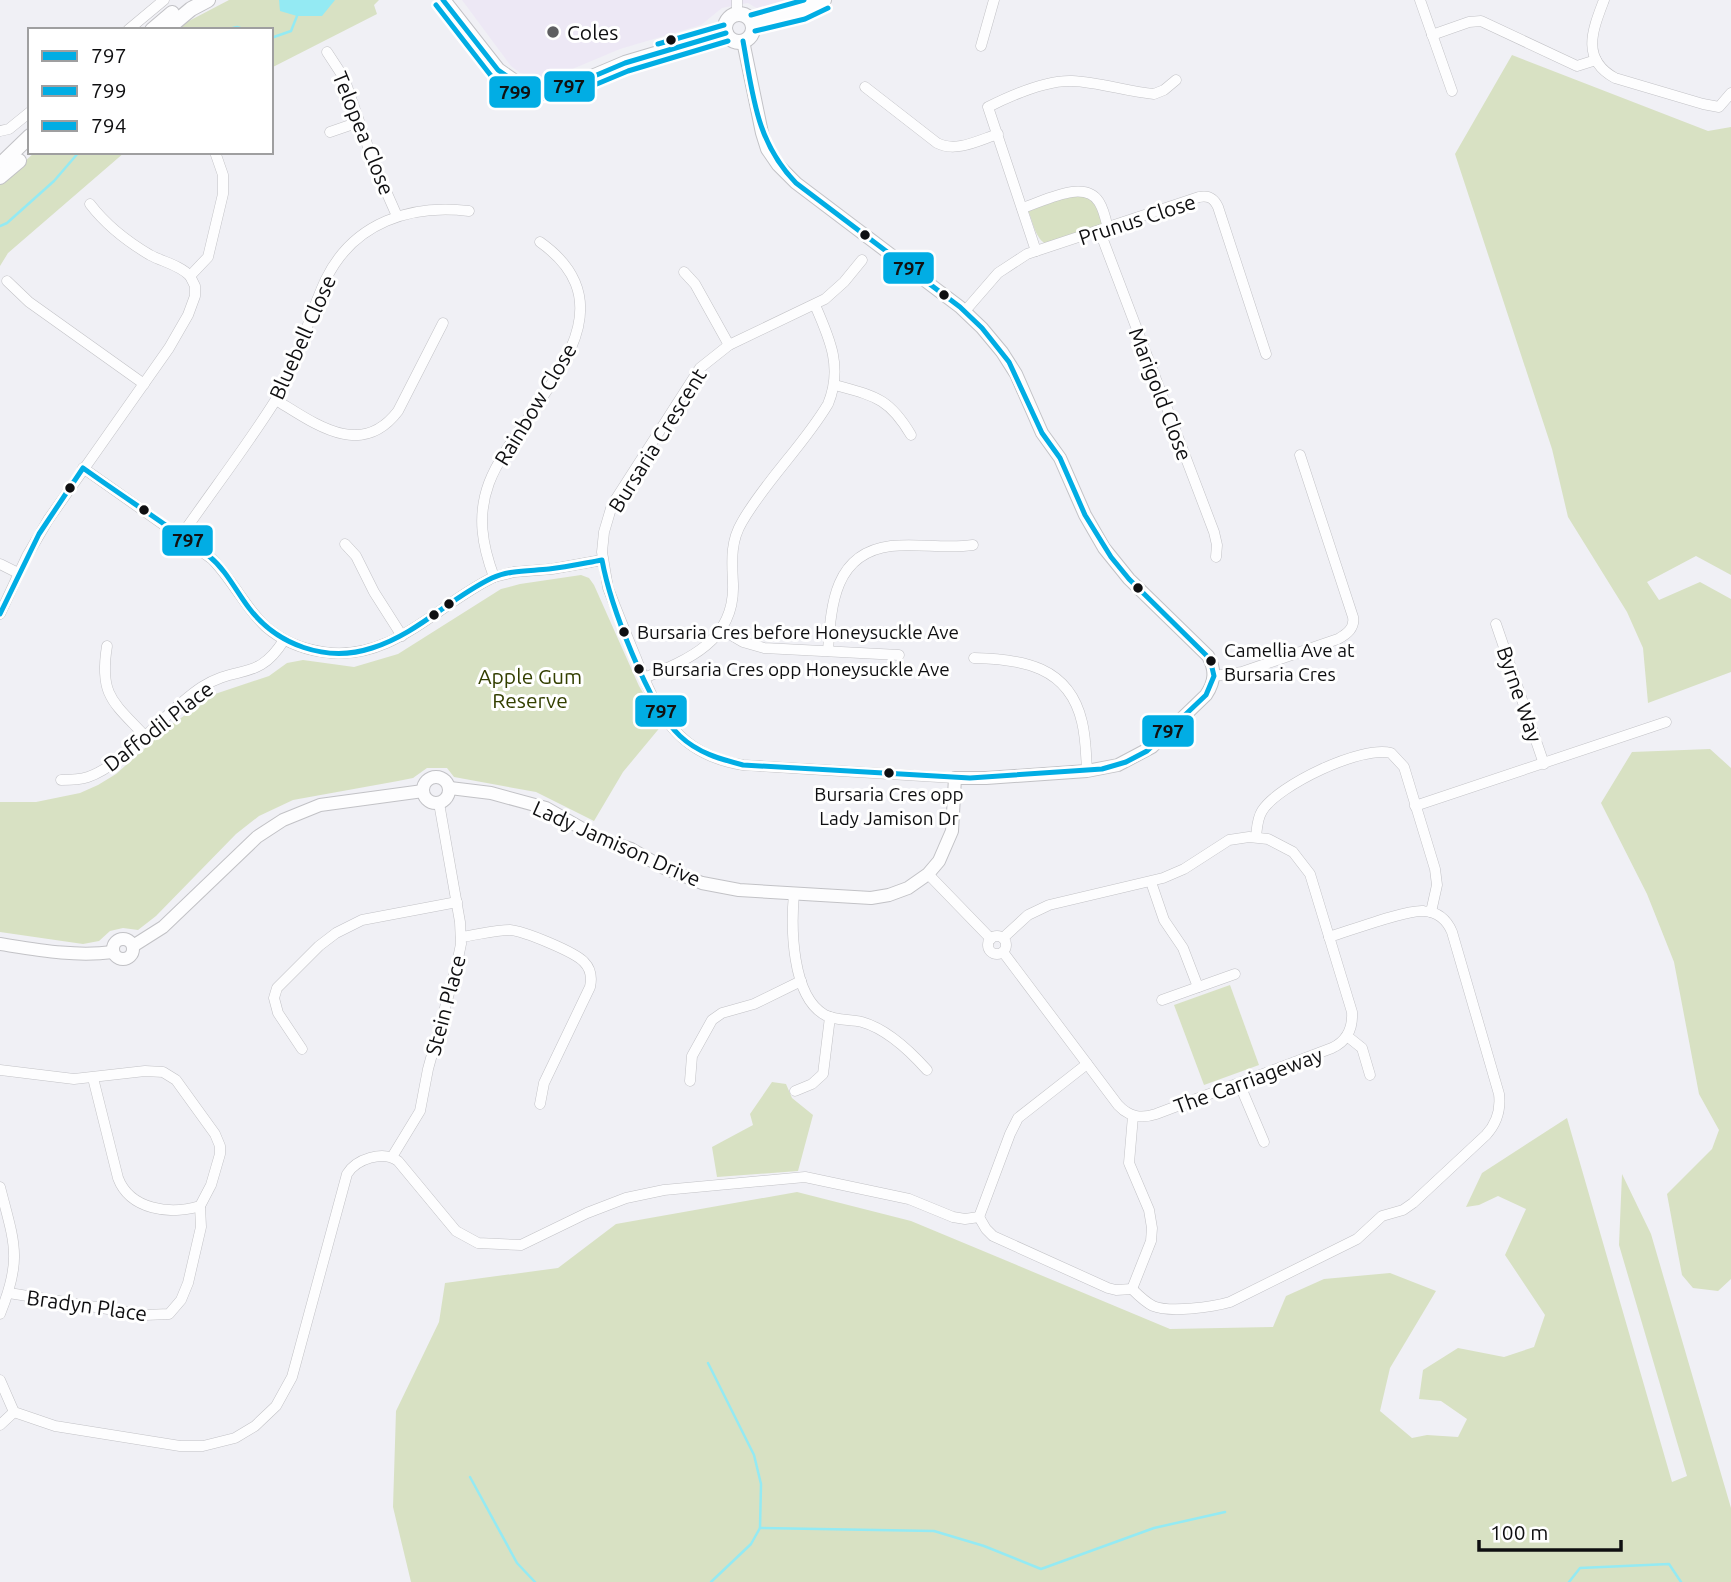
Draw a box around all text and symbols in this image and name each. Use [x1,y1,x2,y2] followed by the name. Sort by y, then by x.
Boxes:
[567,20,618,44] place label: Coles
[545,24,561,40] marker: Coles
[28,28,273,154] legend
[664,33,678,47] unlabelled marker
[91,43,127,67] text: 797
[328,68,400,198] street label: Telopea Close
[543,70,596,103] line badge: 797
[488,75,542,109] line badge: 799
[553,75,585,97] text: 797
[91,78,127,102] text: 799
[499,81,531,103] text: 799
[91,113,127,137] text: 794
[1075,189,1199,249] street label: Prunus Close
[858,228,872,242] unlabelled marker
[882,251,935,285] line badge: 797
[893,257,925,279] text: 797
[264,271,340,403] street label: Bluebell Close
[937,288,951,302] unlabelled marker
[1125,324,1197,464] street label: Marigold Close
[489,339,581,469] street label: Rainbow Close
[603,364,711,516] street label: Bursaria Crescent
[63,481,77,495] unlabelled marker
[137,503,151,517] unlabelled marker
[161,524,214,557] line badge: 797
[172,529,204,551] text: 797
[1131,581,1145,595] unlabelled marker
[442,597,456,611] unlabelled marker
[427,608,441,622] unlabelled marker
[637,621,959,643] place label: Bursaria Cres before Honeysuckle Ave
[617,625,631,639] marker: Bursaria Cres before Honeysuckle Ave
[1224,639,1355,685] place label: Camellia Ave at Bursaria Cres
[1492,643,1548,745] street label: Byrne Way
[1204,654,1218,668] marker: Camellia Ave at Bursaria Cres
[652,658,950,680] place label: Bursaria Cres opp Honeysuckle Ave
[632,662,646,676] marker: Bursaria Cres opp Honeysuckle Ave
[478,664,582,712] park label: Apple Gum Reserve
[99,676,217,776] street label: Daffodil Place
[634,694,688,728] line badge: 797
[645,700,677,722] text: 797
[1141,714,1195,748] line badge: 797
[1152,720,1184,742] text: 797
[882,766,896,780] marker: Bursaria Cres opp Lady Jamison Dr
[814,783,964,829] place label: Bursaria Cres opp Lady Jamison Dr
[529,795,705,891] street label: Lady Jamison Drive
[420,952,470,1058] street label: Stein Place
[1170,1042,1326,1118] street label: The Carriageway
[25,1285,149,1325] street label: Bradyn Place
[1479,1508,1621,1552] scale bar
[1490,1520,1548,1544] text: 100 m

